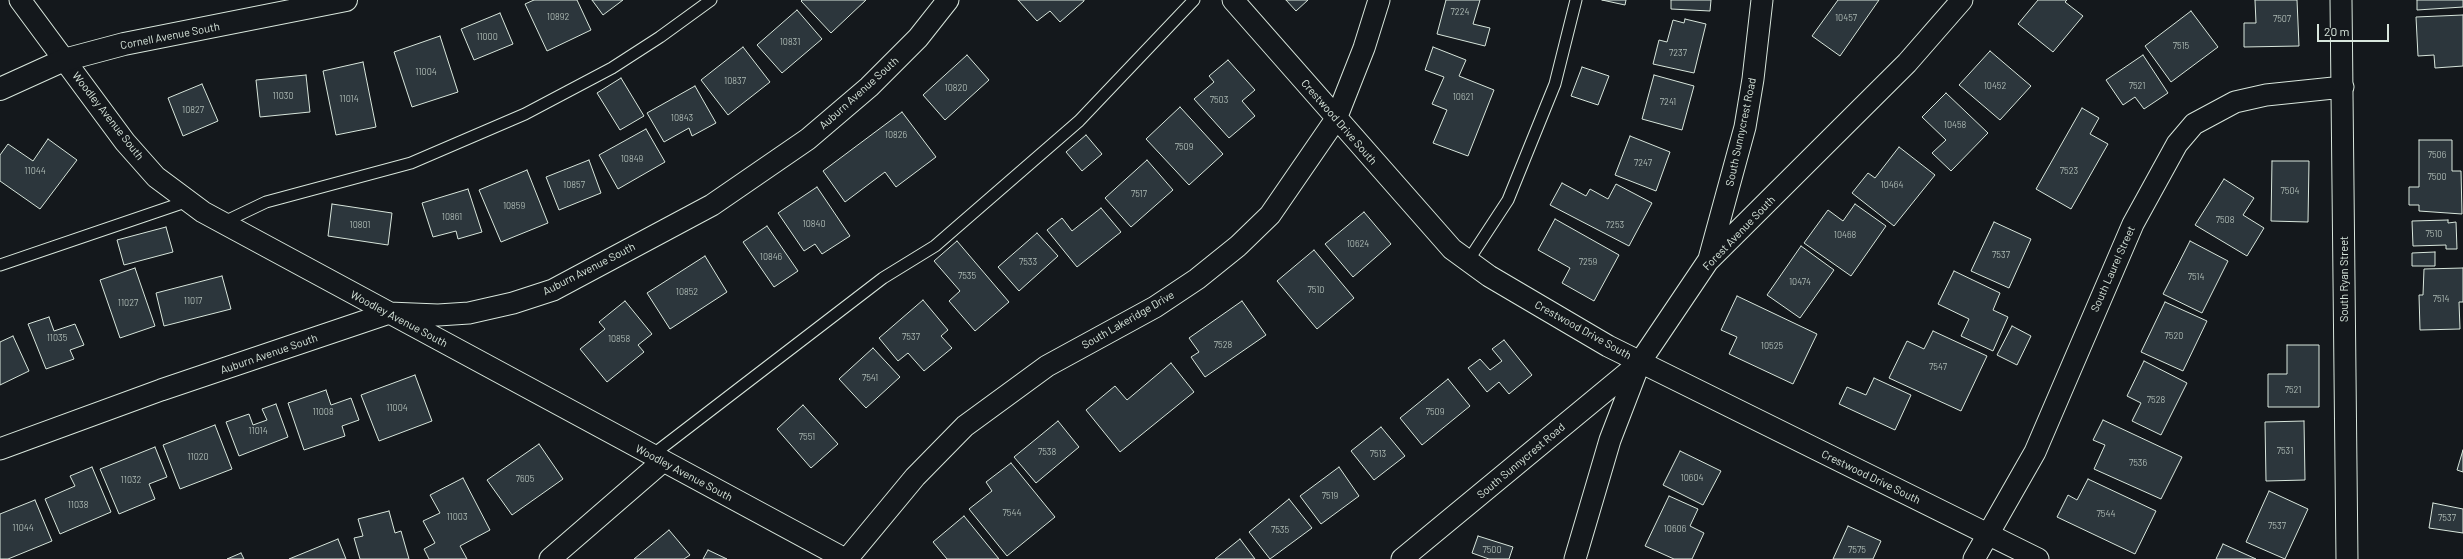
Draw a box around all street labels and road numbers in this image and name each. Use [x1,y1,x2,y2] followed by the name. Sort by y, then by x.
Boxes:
[119,20,221,52] street label: Cornell Avenue South
[817,54,901,132] street label: Auburn Avenue South
[70,69,146,163] street label: Woodley Avenue South
[1298,77,1380,167] street label: Crestwood Drive South
[1723,77,1759,187] street label: South Sunnycrest Road
[1700,193,1778,273] street label: Forest Avenue South
[2088,224,2138,314] street label: South Laurel Street
[2337,236,2351,322] street label: South Ryan Street
[541,240,637,298] street label: Auburn Avenue South
[348,288,450,350] street label: Woodley Avenue South
[1079,288,1177,352] street label: South Lakeridge Drive
[1532,298,1634,362] street label: Crestwood Drive South
[219,331,319,377] street label: Auburn Avenue South
[1474,420,1568,502] street label: South Sunnycrest Road
[633,442,735,504] street label: Woodley Avenue South
[1819,447,1923,507] street label: Crestwood Drive South

